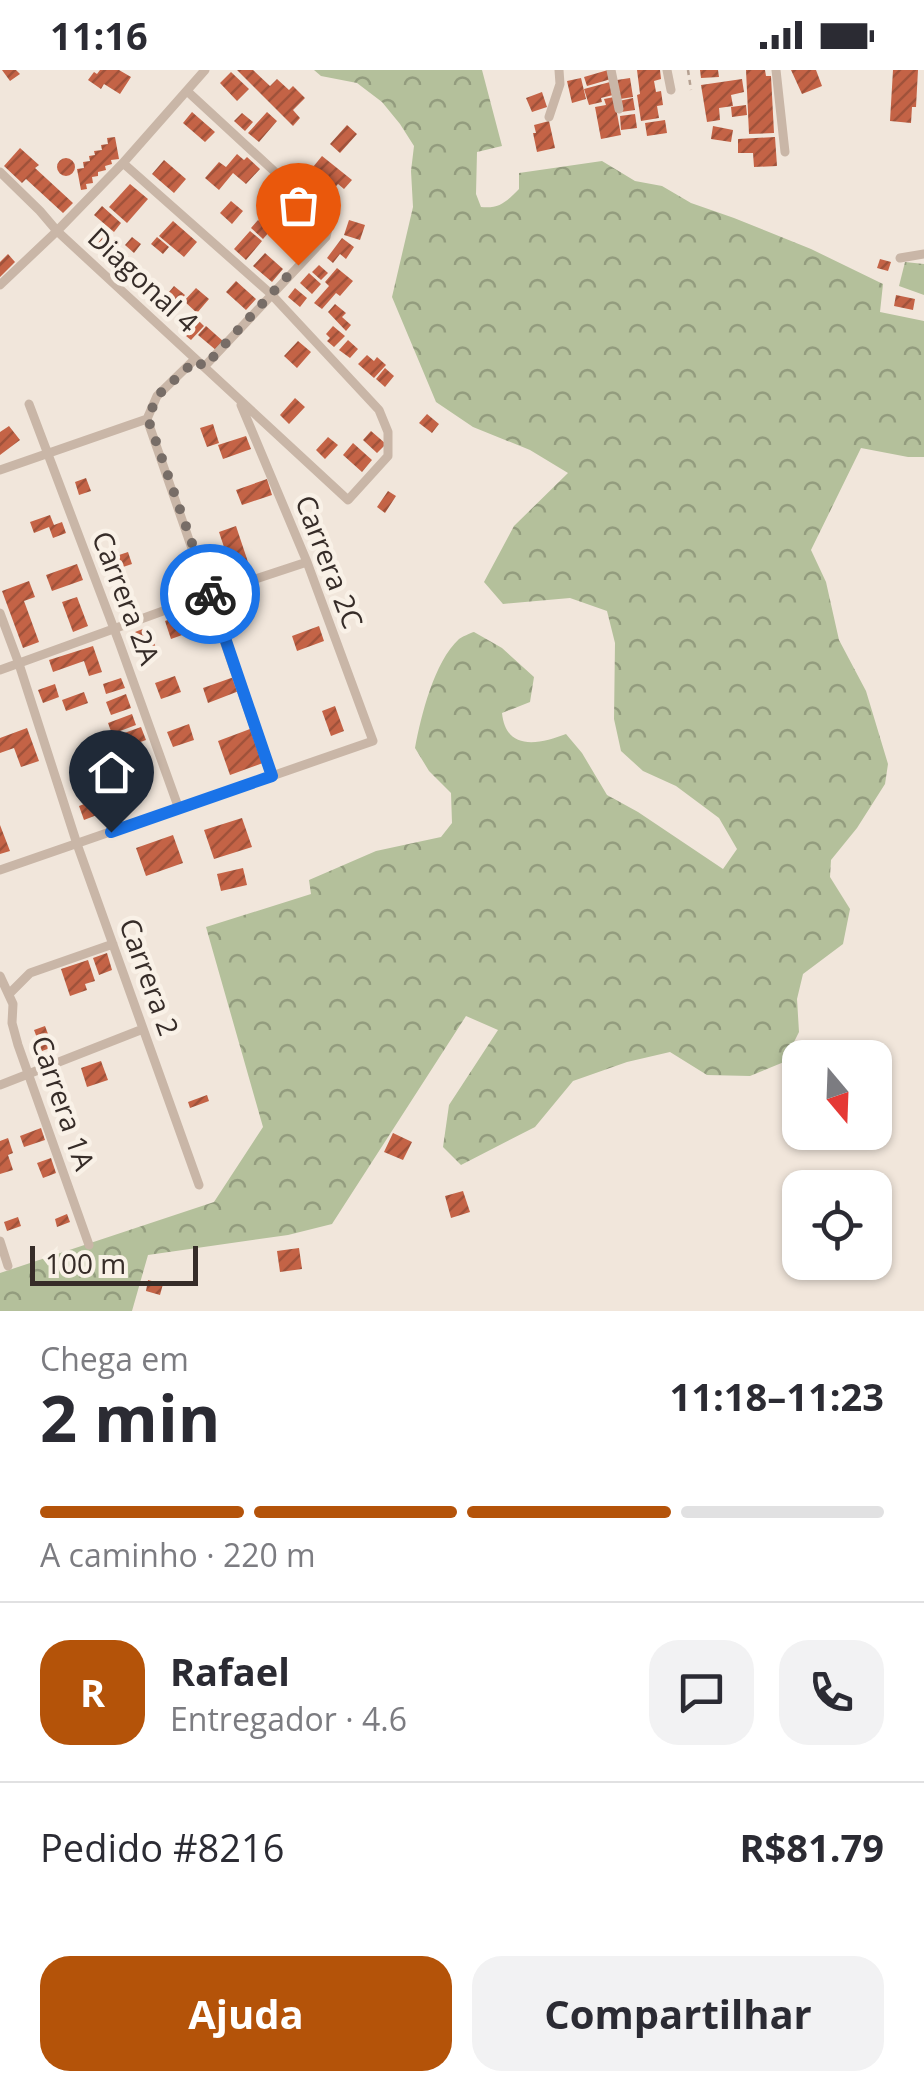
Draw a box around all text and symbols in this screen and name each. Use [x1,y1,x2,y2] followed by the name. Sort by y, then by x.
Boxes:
[50,9,148,61] text: 11:16
[256,163,341,266] pin
[271,178,326,233] icon: bag
[80,218,207,340] street label: Diagonal 4
[287,490,373,634] street label: Carrera 2C
[84,526,170,670] street label: Carrera 2A
[160,544,260,644] courier
[183,567,238,622] icon: bike
[69,730,154,833] pin
[84,745,139,800] icon: home
[111,913,189,1041] street label: Carrera 2
[23,1030,105,1175] street label: Carrera 1A
[782,1040,892,1150] north arrow
[782,1040,892,1280] map controls
[782,1170,892,1280] button: locate
[30,1241,198,1286] scale bar
[45,1244,126,1282] text: 100 m
[40,1337,189,1380] text: Chega em
[670,1370,884,1422] text: 11:18–11:23
[40,1373,220,1461] text: 2 min
[40,1533,316,1576] text: A caminho · 220 m
[649,1640,754,1745] button: chat
[779,1640,884,1745] button: phone
[170,1645,290,1697] text: Rafael
[80,1666,105,1718] text: R
[170,1697,407,1740] text: Entregador · 4.6
[40,1821,284,1873] text: Pedido #8216
[739,1821,884,1873] text: R$81.79
[40,1956,452,2071] button: Ajuda
[472,1956,884,2071] button: Compartilhar

